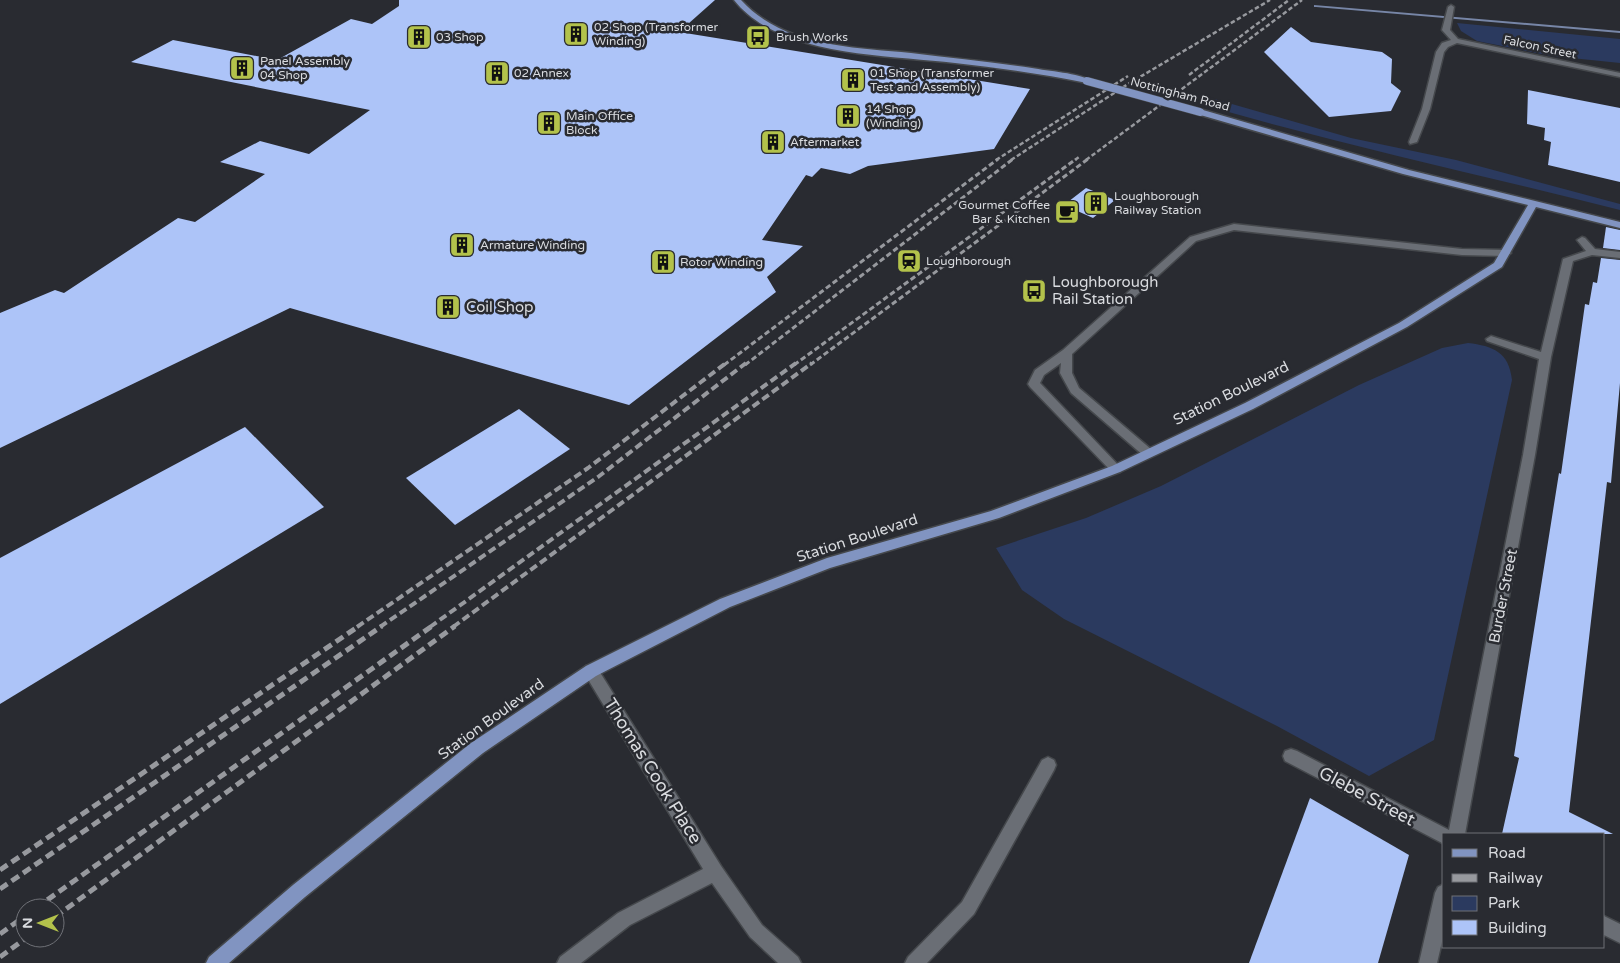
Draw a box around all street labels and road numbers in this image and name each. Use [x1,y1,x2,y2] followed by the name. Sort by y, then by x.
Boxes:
[1502,32,1578,62] street label: Falcon Street
[1129,74,1231,114] street label: Nottingham Road
[1170,357,1292,429] street label: Station Boulevard
[794,510,920,566] street label: Station Boulevard
[1485,547,1521,645] street label: Burder Street
[435,675,547,763] street label: Station Boulevard
[599,694,707,848] street label: Thomas Cook Place
[1315,761,1419,831] street label: Glebe Street

